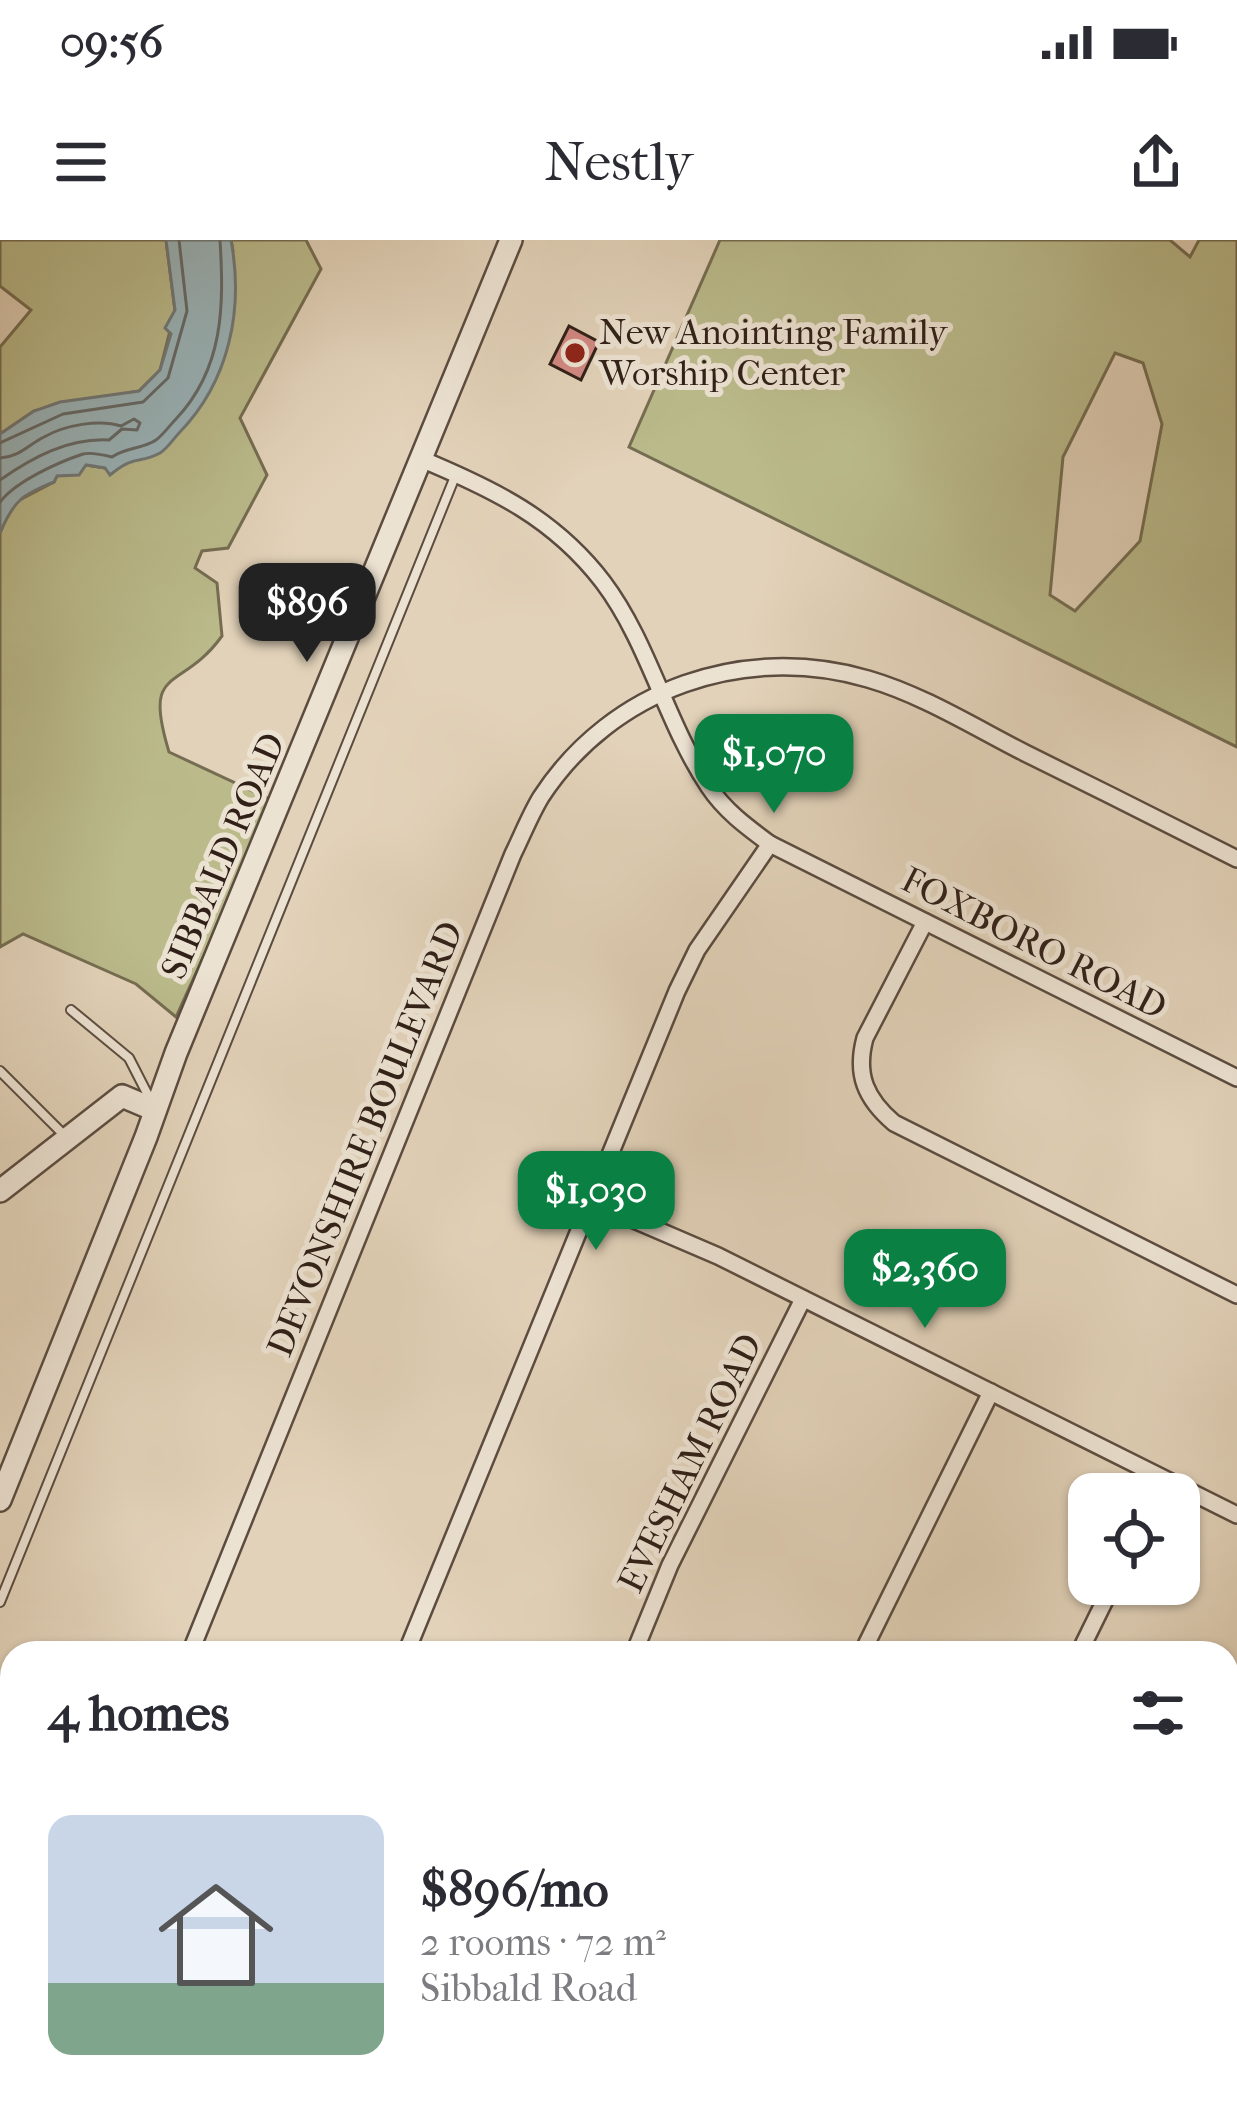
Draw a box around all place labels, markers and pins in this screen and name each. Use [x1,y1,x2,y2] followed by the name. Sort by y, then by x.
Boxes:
[598,311,949,394] place label: New Anointing Family Worship Center
[562,340,588,366] marker: New Anointing Family Worship Center
[236,563,378,665] pin: $896
[676,714,872,816] pin: $1,070
[498,1151,694,1253] pin: $1,030
[827,1229,1023,1331] pin: $2,360

